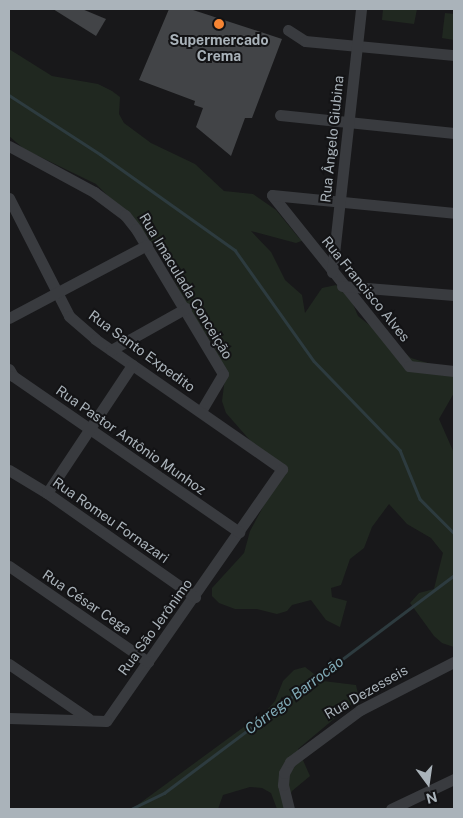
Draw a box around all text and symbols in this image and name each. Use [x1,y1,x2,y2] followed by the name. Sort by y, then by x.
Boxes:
[213,18,225,30] marker: Supermercado Crema
[170,32,268,64] place label: Supermercado Crema
[317,75,347,203] street label: Rua Ângelo Giubina
[136,210,236,362] street label: Rua Imaculada Conceição
[318,233,414,345] street label: Rua Francisco Alves
[85,307,199,395] street label: Rua Santo Expedito
[53,382,209,498] street label: Rua Pastor Antônio Munhoz
[50,474,172,566] street label: Rua Romeu Fornazari
[39,566,135,638] street label: Rua César Cega
[114,575,196,679] street label: Rua São Jerônimo
[241,652,347,738] water label: Córrego Barrocão
[321,661,411,723] street label: Rua Dezesseis
[403,758,453,808] north arrow
[424,788,439,807] text: N

